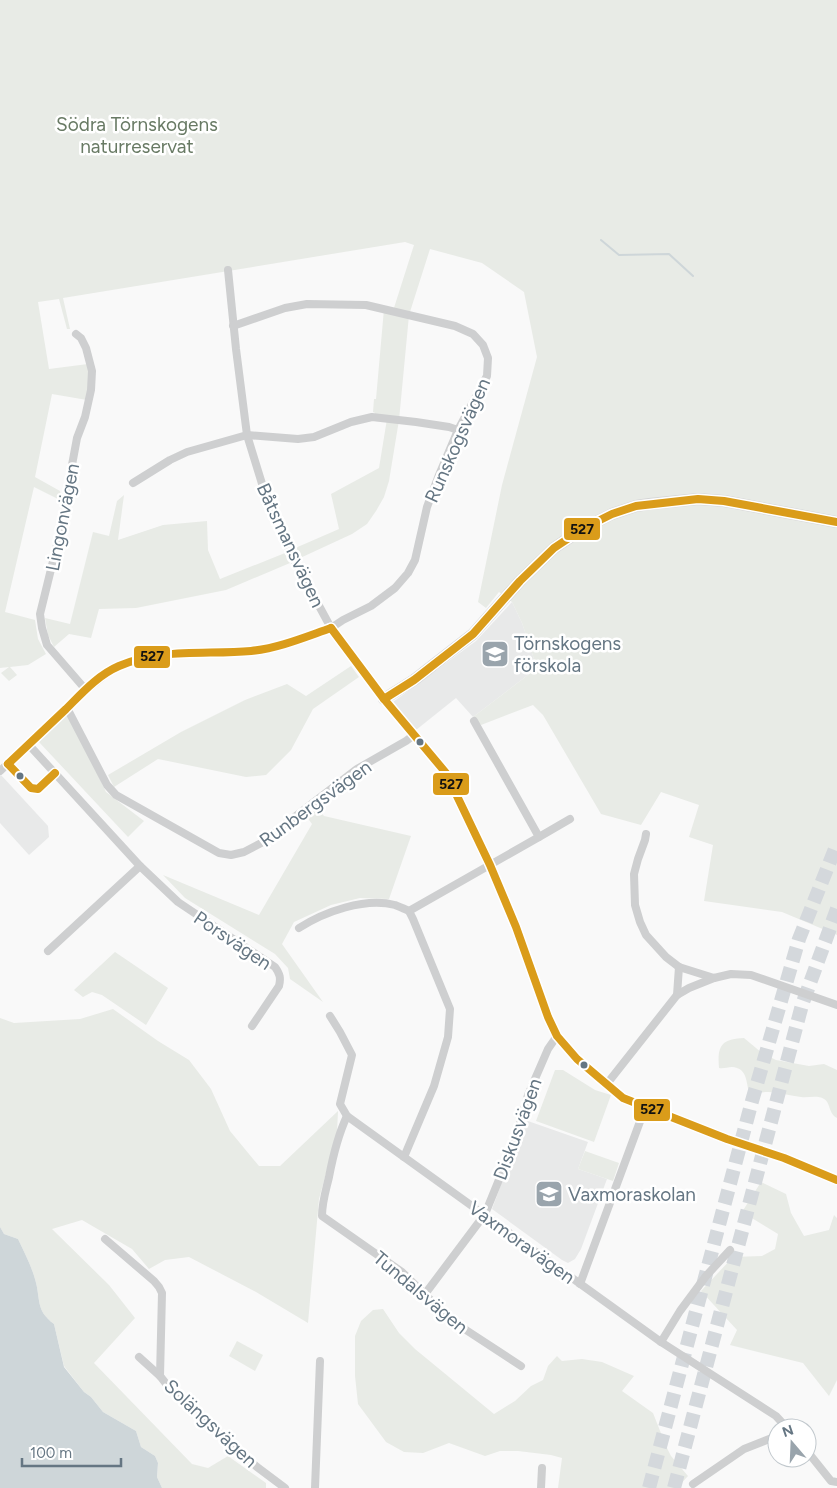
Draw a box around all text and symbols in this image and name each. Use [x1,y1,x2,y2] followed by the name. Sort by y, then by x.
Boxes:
[56,113,218,158] park label: Södra Törnskogens naturreservat
[420,374,495,506] street label: Runskogsvägen
[41,461,84,573] street label: Lingonvägen
[252,479,329,611] street label: Båtsmansvägen
[563,517,601,541] line badge: 527
[570,521,594,538] text: 527
[514,632,621,677] place label: Törnskogens förskola
[480,639,510,669] school or university icon: Törnskogens förskola
[133,645,171,669] line badge: 527
[140,648,164,665] text: 527
[415,737,425,747] unlabelled marker
[255,755,376,852] street label: Runbergsvägen
[15,771,25,781] unlabelled marker
[432,772,470,796] line badge: 527
[439,776,463,793] text: 527
[189,906,276,975] street label: Porsvägen
[579,1060,589,1070] unlabelled marker
[488,1075,547,1183] street label: Diskusvägen
[633,1098,671,1122] line badge: 527
[640,1101,664,1118] text: 527
[534,1179,564,1209] school or university icon: Vaxmoraskolan
[568,1183,696,1206] place label: Vaxmoraskolan
[464,1196,579,1289] street label: Vaxmoravägen
[369,1246,473,1339] street label: Tundalsvägen
[159,1374,262,1472] street label: Solängsvägen
[767,1418,817,1468] north arrow
[780,1421,796,1441] text: N
[22,1436,121,1468] scale bar
[30,1444,72,1462] text: 100 m

